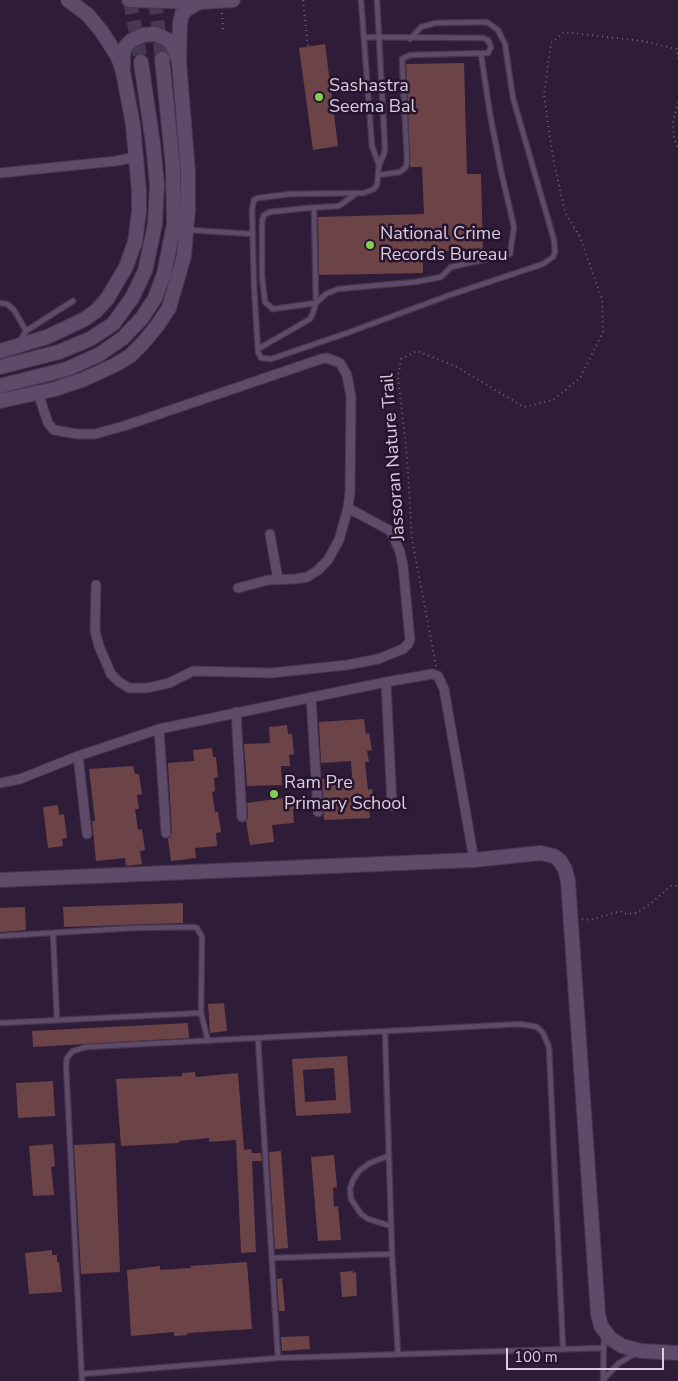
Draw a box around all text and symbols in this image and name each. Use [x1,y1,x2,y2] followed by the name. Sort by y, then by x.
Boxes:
[329,76,416,118] place label: Sashastra Seema Bal
[313,91,325,103] marker: Sashastra Seema Bal
[380,224,507,266] place label: National Crime Records Bureau
[364,239,376,251] marker: National Crime Records Bureau
[377,372,411,542] street label: Jassoran Nature Trail
[284,773,407,816] place label: Ram Pre Primary School
[268,788,280,800] marker: Ram Pre Primary School
[508,1338,666,1370] scale bar
[514,1347,558,1367] text: 100 m

